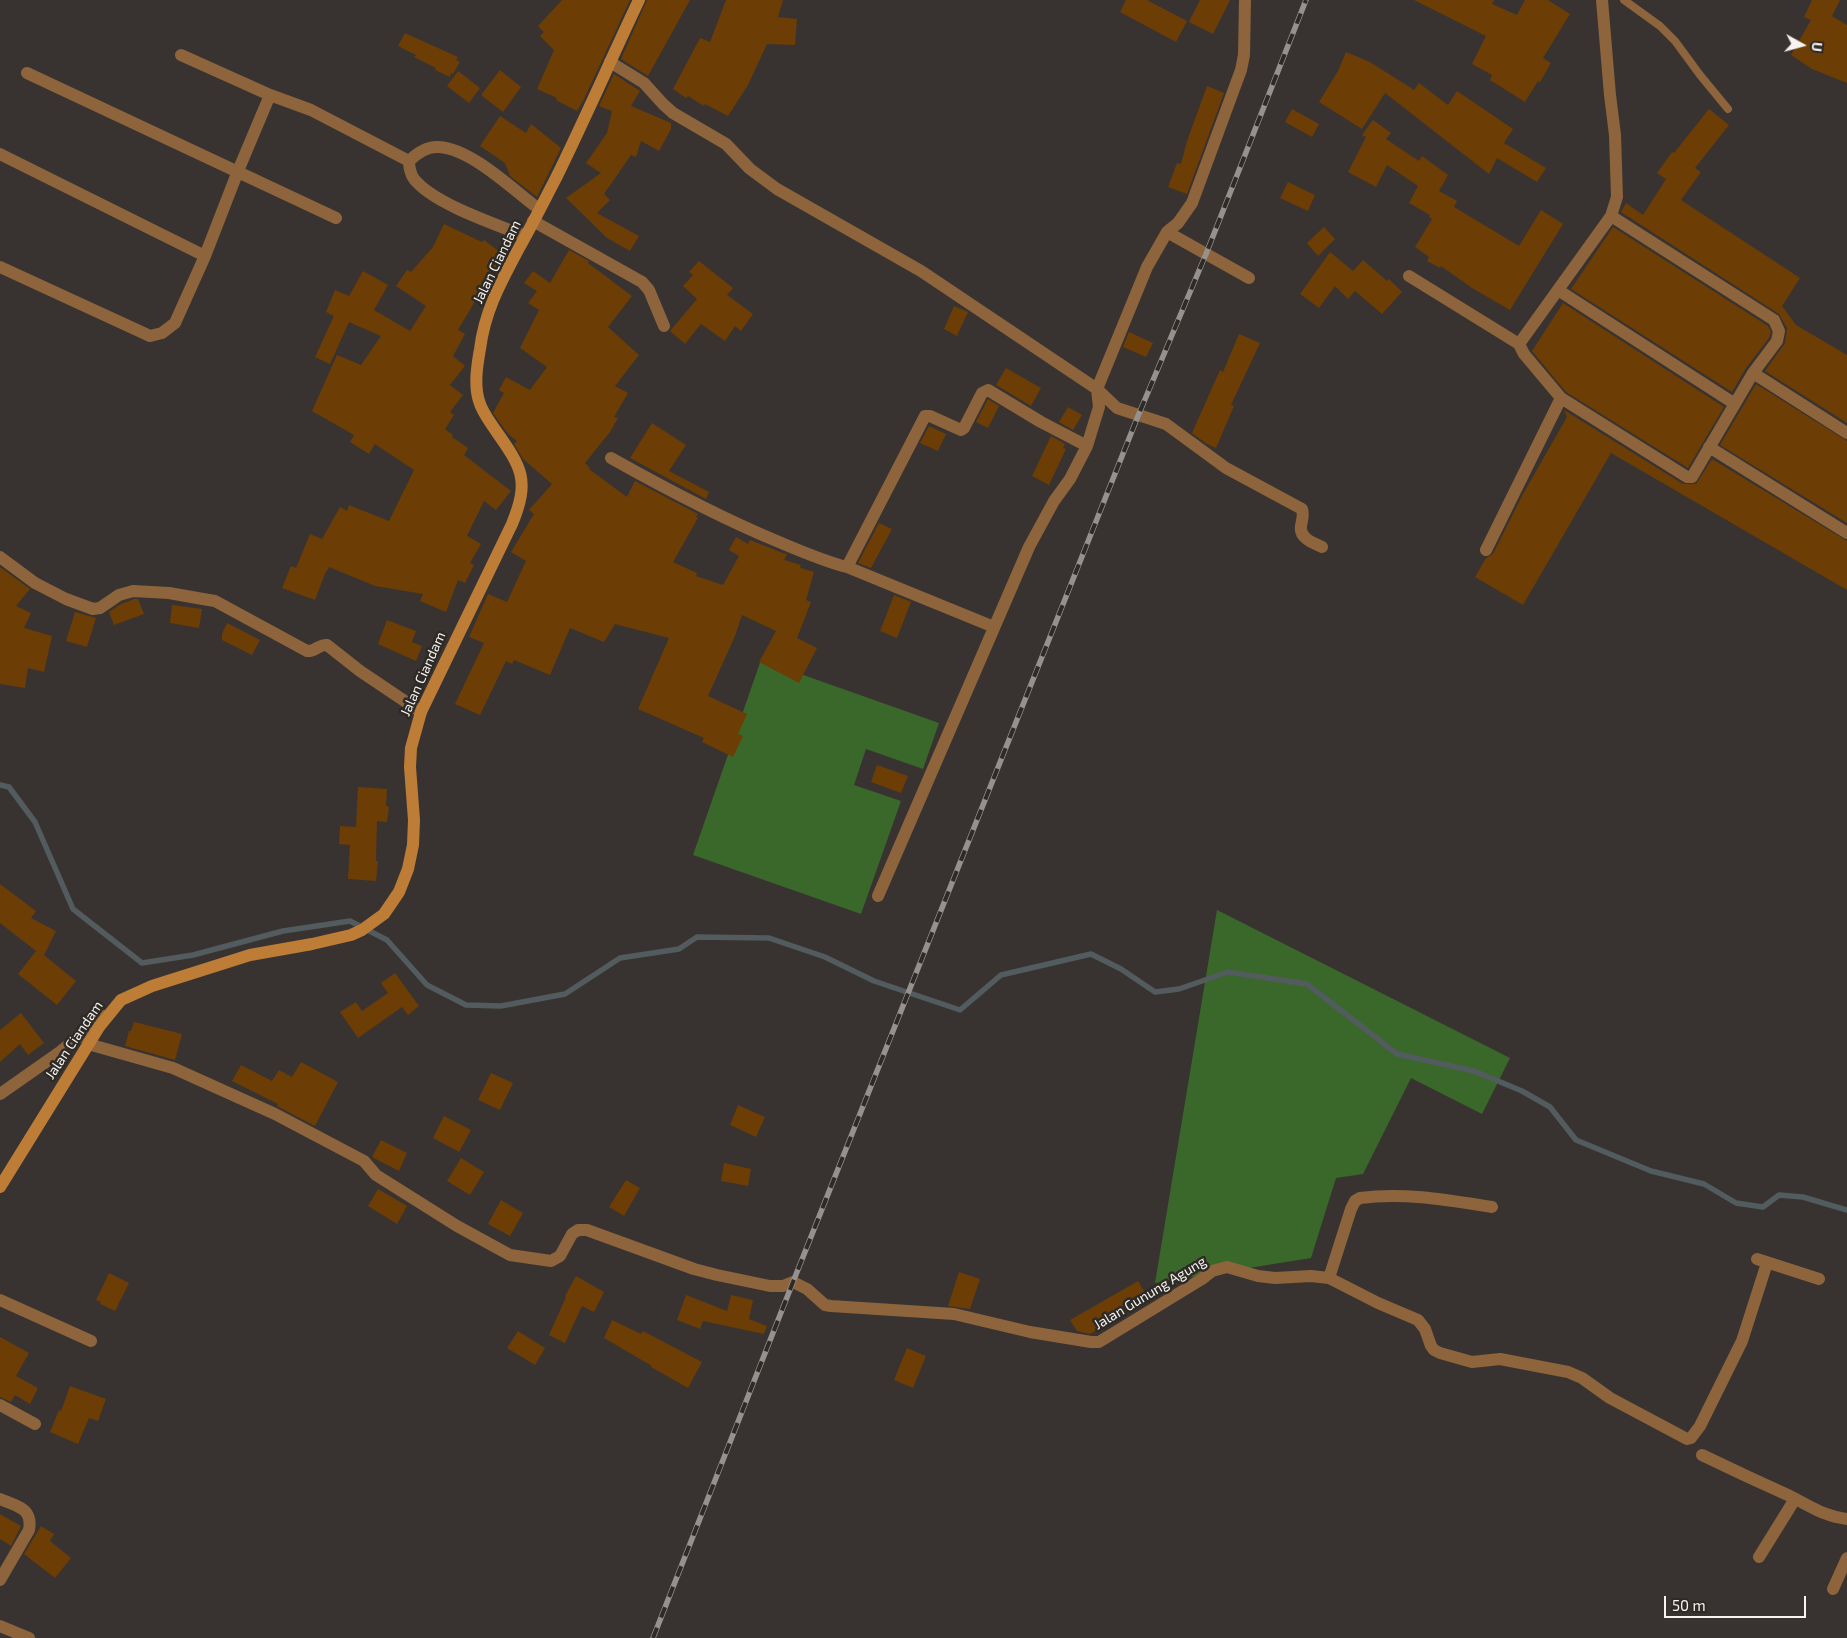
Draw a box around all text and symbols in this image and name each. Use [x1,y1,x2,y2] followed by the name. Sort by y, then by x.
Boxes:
[1777,20,1827,70] north arrow
[1808,41,1826,53] text: U
[470,218,524,306] street label: Jalan Ciandam
[397,629,449,719] street label: Jalan Ciandam
[42,998,106,1082] street label: Jalan Ciandam
[1091,1253,1209,1333] street label: Jalan Gunung Agung
[1667,1586,1810,1618] scale bar
[1672,1596,1706,1614] text: 50 m

